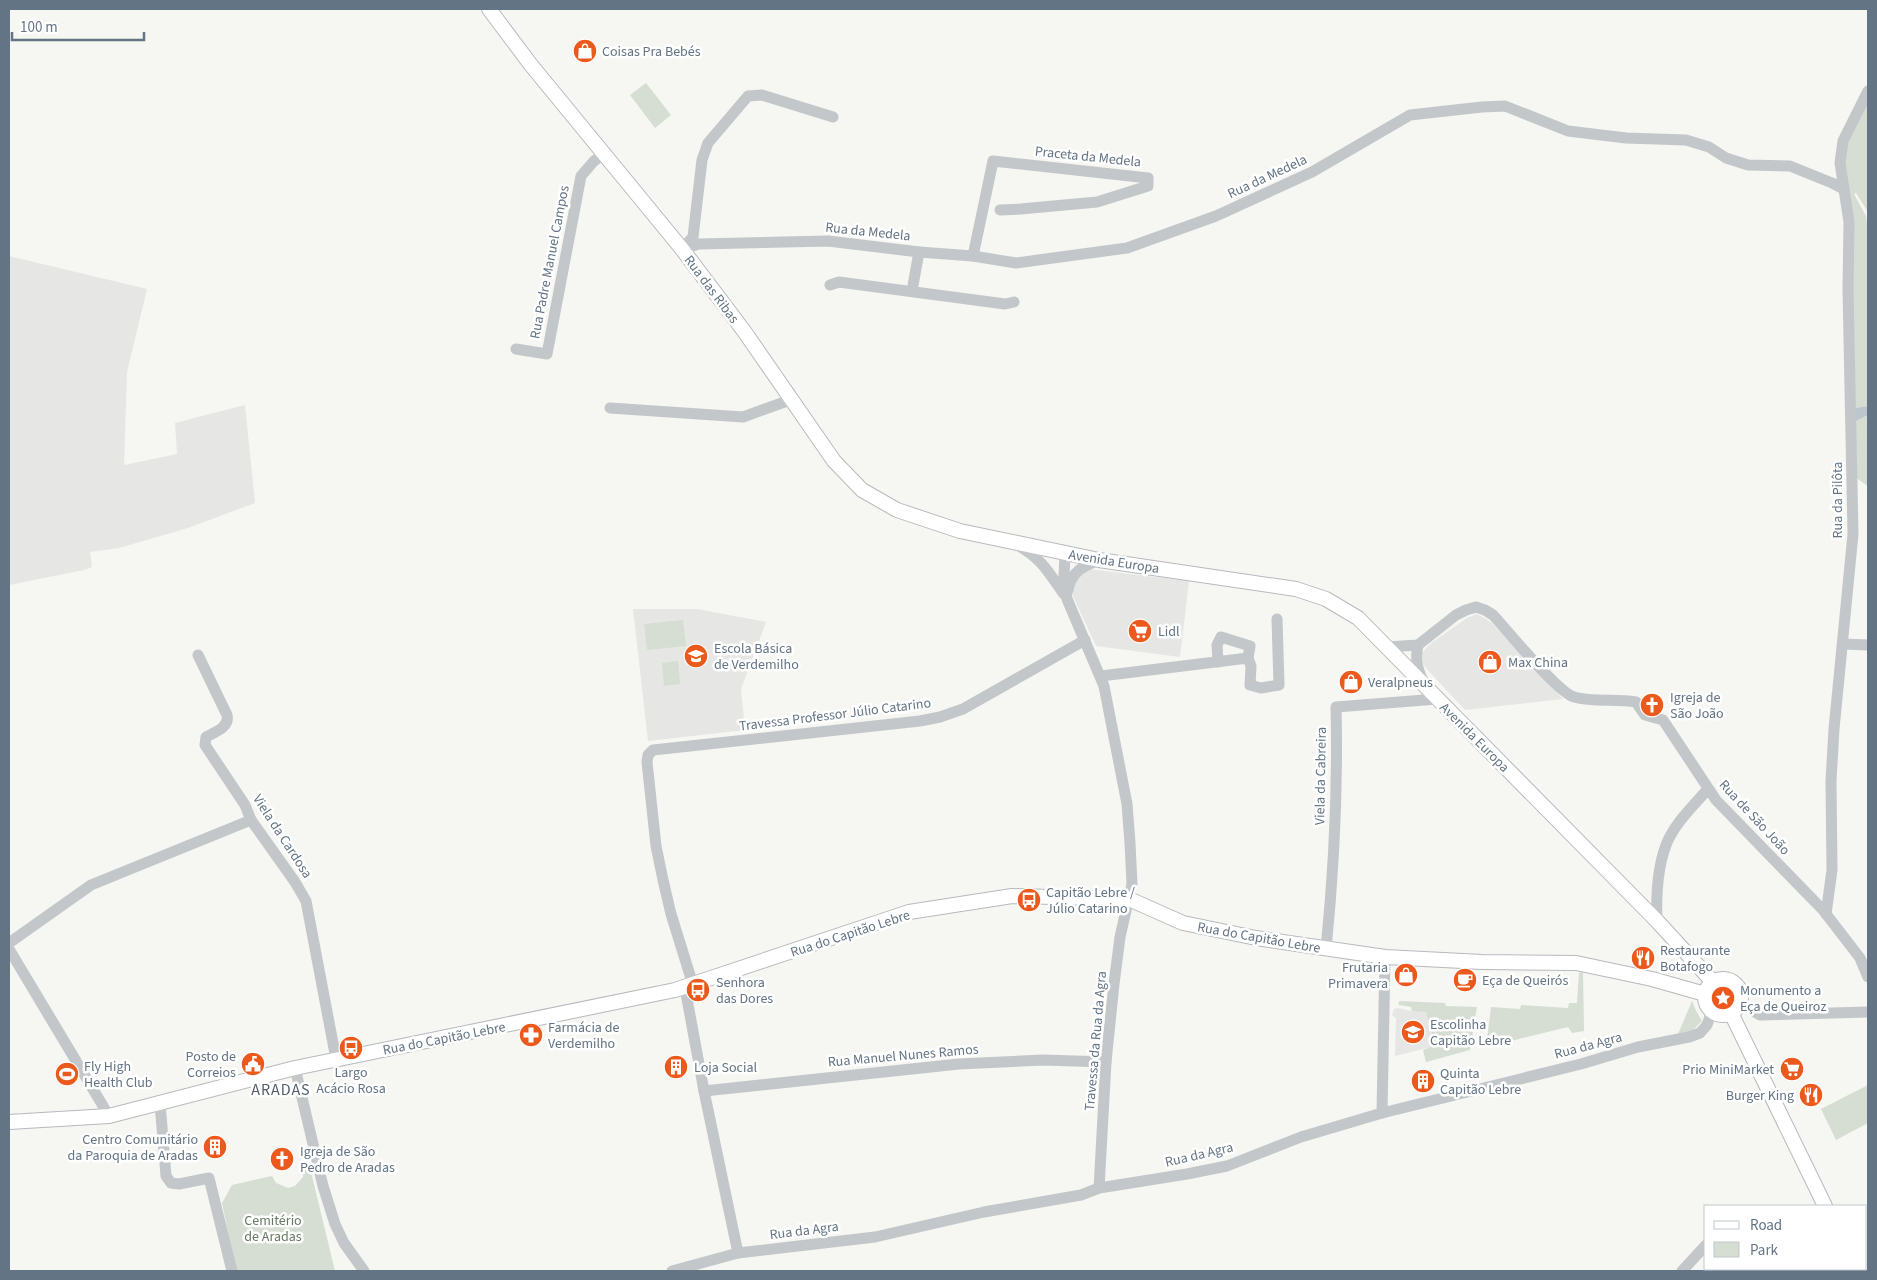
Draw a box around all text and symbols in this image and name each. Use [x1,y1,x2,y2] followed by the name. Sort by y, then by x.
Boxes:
[12,10,145,42] scale bar
[20,17,58,38] text: 100 m
[572,38,598,64] shop icon: Coisas Pra Bebés
[602,42,701,62] place label: Coisas Pra Bebés
[1034,141,1142,173] street label: Praceta da Medela
[1224,150,1310,204] street label: Rua da Medela
[525,184,575,341] street label: Rua Padre Manuel Campos
[824,218,911,246] street label: Rua da Medela
[679,251,744,328] street label: Rua das Ribas
[1828,462,1848,538] street label: Rua da Pilôta
[1067,545,1161,579] street label: Avenida Europa
[1127,618,1153,644] supermarket icon: Lidl
[1158,622,1180,642] place label: Lidl
[714,639,799,675] place label: Escola Básica de Verdemilho
[683,643,709,669] school or university icon: Escola Básica de Verdemilho
[1477,649,1503,675] shop icon: Max China
[1508,653,1568,673] place label: Max China
[1338,669,1364,695] shop icon: Veralpneus
[1368,673,1433,693] place label: Veralpneus
[1670,688,1724,724] place label: Igreja de São João
[1639,692,1665,718] church icon: Igreja de São João
[738,693,932,737] street label: Travessa Professor Júlio Catarino
[1435,698,1514,777] street label: Avenida Europa
[1310,727,1332,825] street label: Viela da Cabreira
[1714,776,1795,860] street label: Rua de São João
[247,791,317,883] street label: Viela da Cardosa
[1046,883,1135,919] place label: Capitão Lebre / Júlio Catarino
[1016,887,1042,913] bus stop icon: Capitão Lebre / Júlio Catarino
[788,905,913,963] street label: Rua do Capitão Lebre
[1196,917,1322,959] street label: Rua do Capitão Lebre
[1660,941,1730,977] place label: Restaurante Botafogo
[1630,945,1656,971] restaurant icon: Restaurante Botafogo
[1328,958,1388,994] place label: Frutaria Primavera
[1393,962,1419,988] shop icon: Frutaria Primavera
[1452,967,1478,993] cafe icon: Eça de Queirós
[1080,970,1112,1112] street label: Travessa da Rua da Agra
[1482,971,1568,991] place label: Eça de Queirós
[716,973,773,1009] place label: Senhora das Dores
[685,977,711,1003] bus stop icon: Senhora das Dores
[1740,981,1826,1017] place label: Monumento a Eça de Queiroz
[1710,985,1736,1011] place icon: Monumento a Eça de Queiroz
[1430,1015,1511,1051] place label: Escolinha Capitão Lebre
[381,1017,507,1061] street label: Rua do Capitão Lebre
[548,1018,619,1054] place label: Farmácia de Verdemilho
[1400,1019,1426,1045] school or university icon: Escolinha Capitão Lebre
[518,1022,544,1048] pharmacy icon: Farmácia de Verdemilho
[1552,1027,1624,1065] street label: Rua da Agra
[338,1035,364,1061] bus stop icon: Largo Acácio Rosa
[827,1039,979,1073] street label: Rua Manuel Nunes Ramos
[186,1047,236,1083] place label: Posto de Correios
[240,1051,266,1077] public building icon: Posto de Correios
[663,1054,689,1080] building icon: Loja Social
[1779,1056,1805,1082] supermarket icon: Prio MiniMarket
[84,1057,153,1093] place label: Fly High Health Club
[694,1058,757,1078] place label: Loja Social
[1682,1060,1774,1080] place label: Prio MiniMarket
[54,1061,80,1087] sports icon: Fly High Health Club
[316,1063,386,1099] place label: Largo Acácio Rosa
[1440,1064,1521,1100] place label: Quinta Capitão Lebre
[1410,1068,1436,1094] building icon: Quinta Capitão Lebre
[251,1079,311,1101] district label: ARADAS
[1798,1082,1824,1108] restaurant icon: Burger King
[1726,1086,1794,1106] place label: Burger King
[68,1130,198,1166] place label: Centro Comunitário da Paroquia de Aradas
[202,1134,228,1160] building icon: Centro Comunitário da Paroquia de Aradas
[1163,1137,1235,1173] street label: Rua da Agra
[300,1142,395,1178] place label: Igreja de São Pedro de Aradas
[269,1146,295,1172] church icon: Igreja de São Pedro de Aradas
[1704,1205,1867,1270] legend
[244,1211,302,1247] park label: Cemitério de Aradas
[1750,1215,1782,1236] text: Road
[769,1217,840,1245] street label: Rua da Agra
[1750,1240,1779,1261] text: Park

